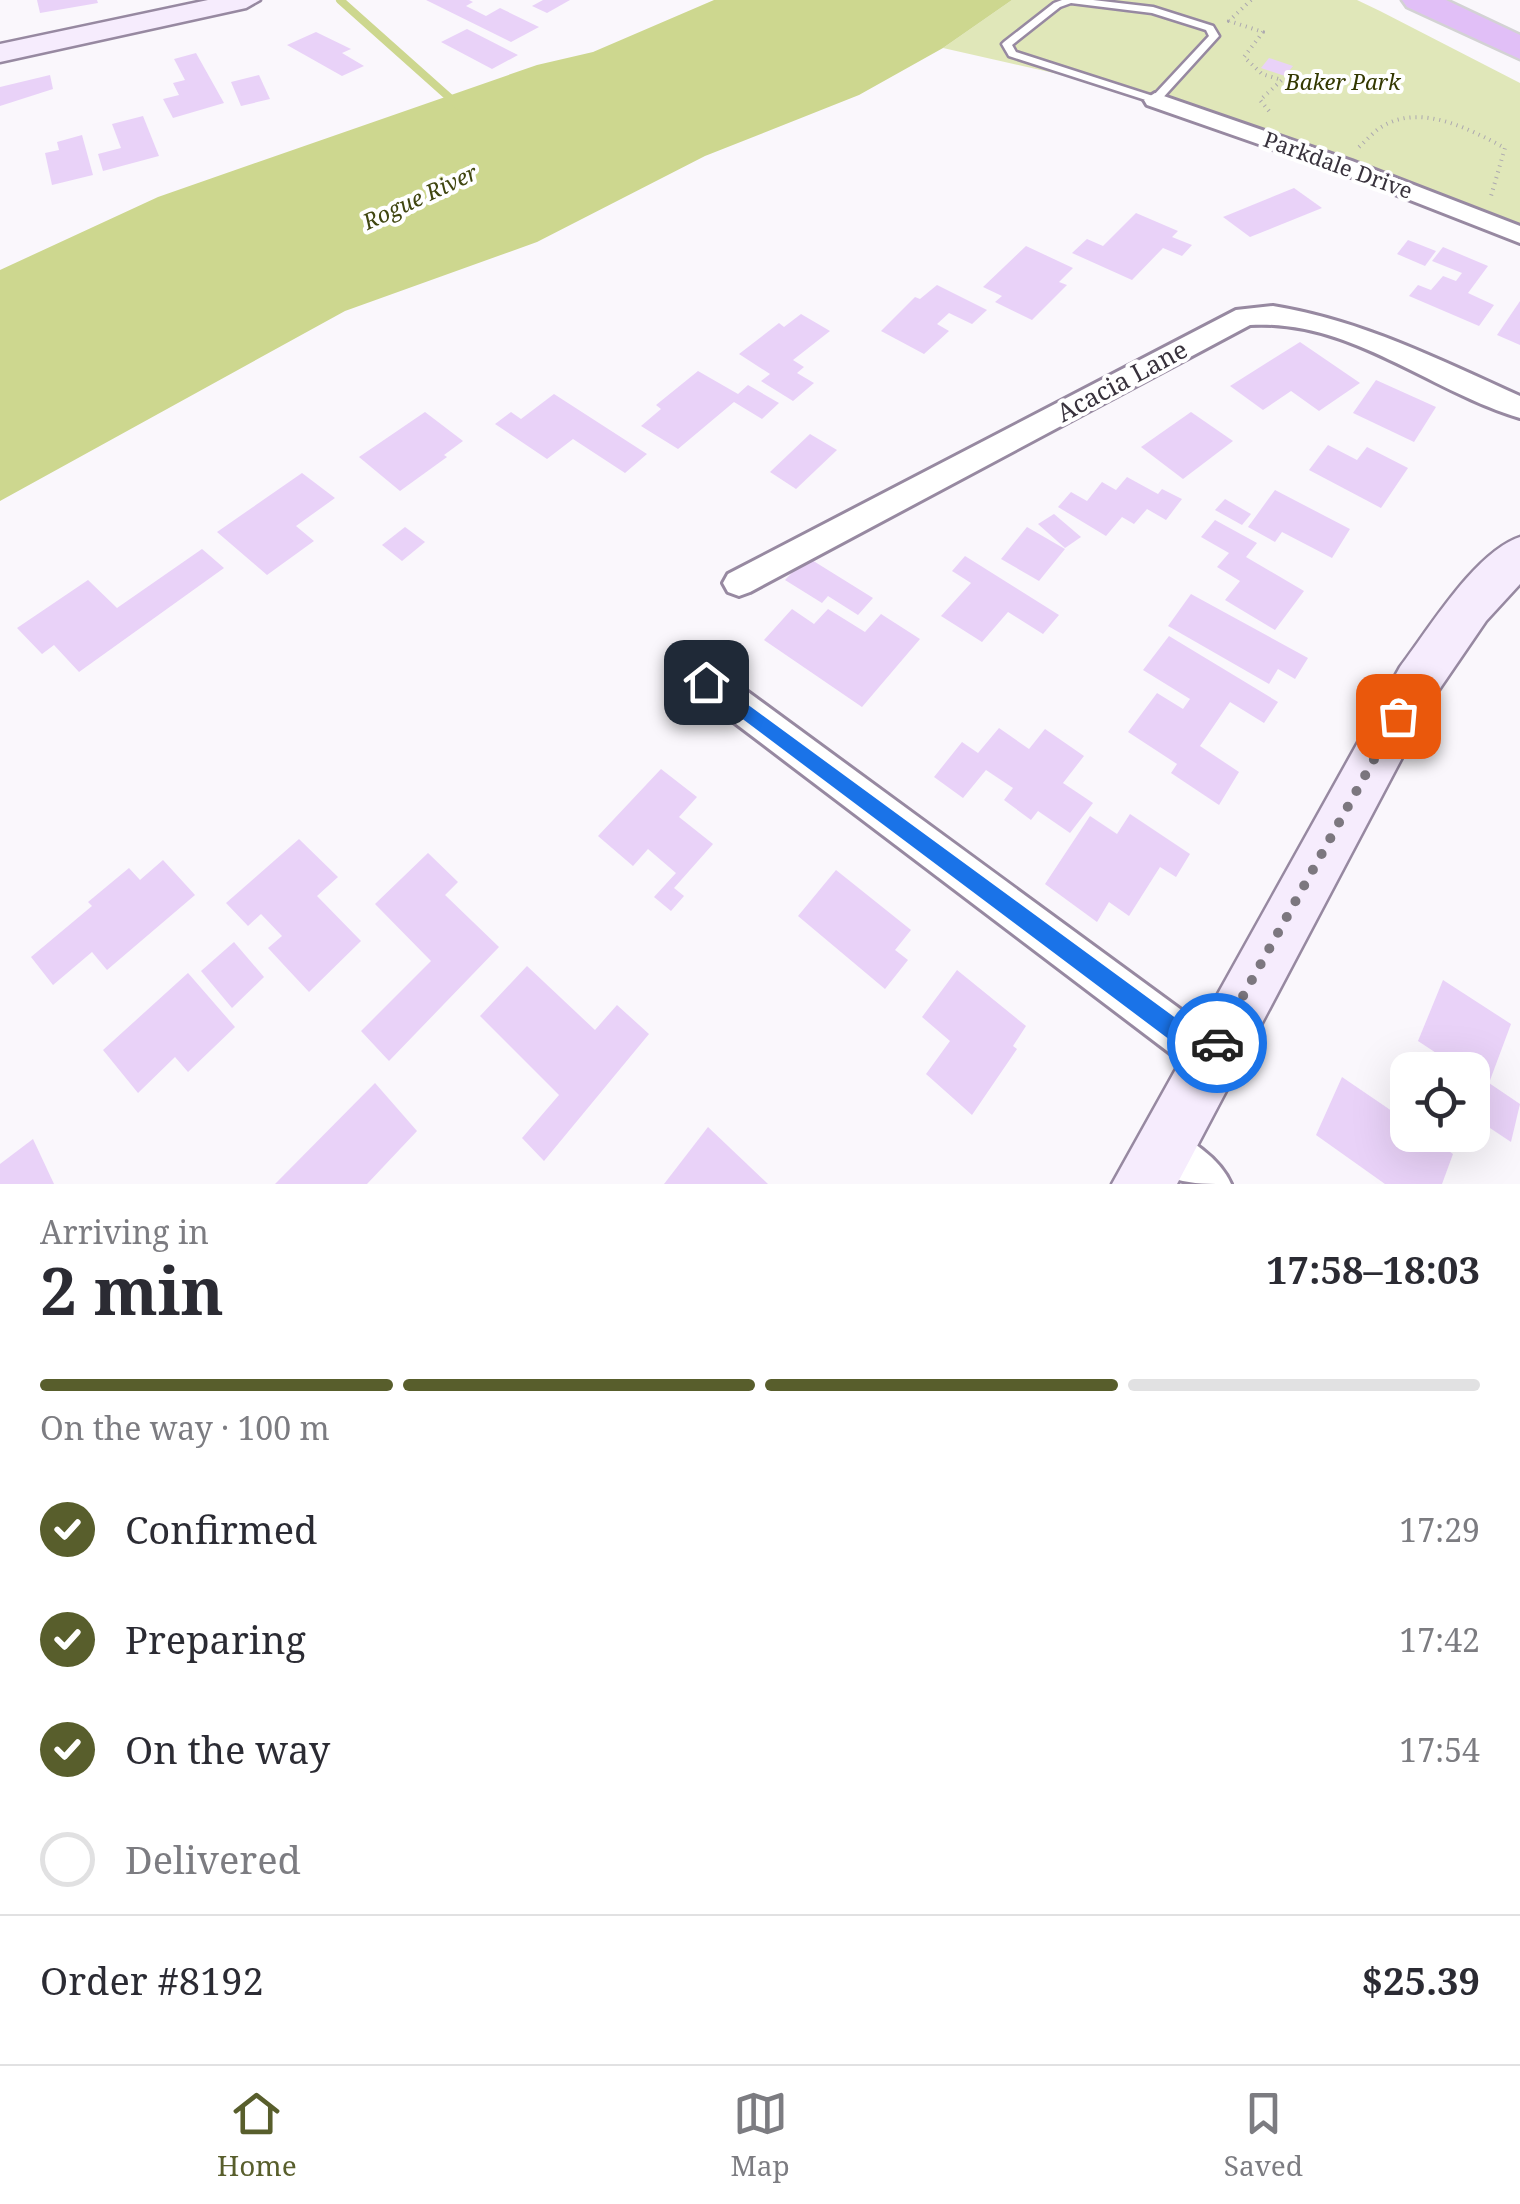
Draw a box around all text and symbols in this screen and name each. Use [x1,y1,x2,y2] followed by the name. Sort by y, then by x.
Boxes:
[1284,66,1402,96] park label: Baker Park
[1260,123,1417,205] street label: Parkdale Drive
[356,156,483,236] water label: Rogue River
[1050,331,1193,429] street label: Acacia Lane
[664,640,749,725] pin
[679,655,734,710] icon: home
[1356,674,1441,759] pin
[1371,689,1426,744] icon: bag
[1167,993,1267,1093] courier
[1190,1016,1245,1071] icon: car
[1390,1052,1490,1152] map controls
[1390,1052,1490,1152] button: locate
[40,1210,209,1253] text: Arriving in
[1266,1243,1480,1295] text: 17:58–18:03
[40,1246,224,1334] text: 2 min
[40,1406,330,1449] text: On the way · 100 m
[40,1502,95,1557] icon: check
[125,1503,317,1555] text: Confirmed
[1399,1508,1480,1551] text: 17:29
[40,1612,95,1667] icon: check
[125,1613,306,1665] text: Preparing
[1399,1618,1480,1661] text: 17:42
[40,1722,95,1777] icon: check
[125,1723,330,1775] text: On the way
[1399,1728,1480,1771] text: 17:54
[125,1833,301,1885] text: Delivered
[40,1954,264,2006] text: Order #8192
[1361,1954,1480,2006] text: $25.39
[217,2086,297,2184] tab: Home
[731,2086,790,2184] tab: Map
[1224,2086,1303,2184] tab: Saved

